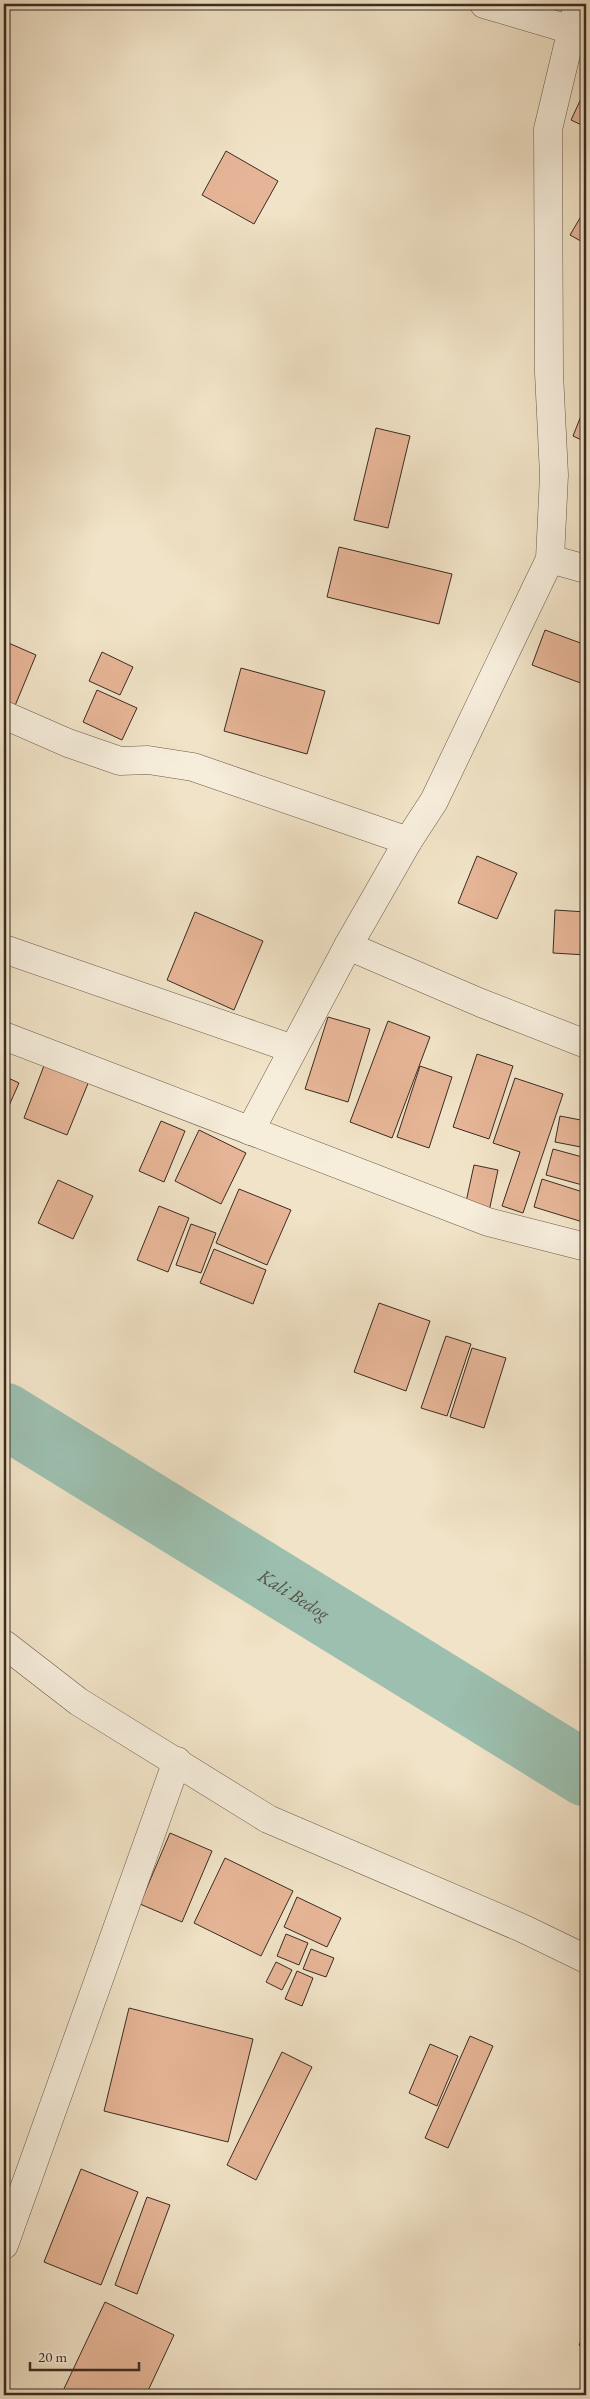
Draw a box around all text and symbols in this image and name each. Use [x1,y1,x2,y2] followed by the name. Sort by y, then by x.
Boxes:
[253,1562,336,1626] water label: Kali Bedog
[30,2339,139,2371] scale bar
[38,2347,67,2366] text: 20 m

